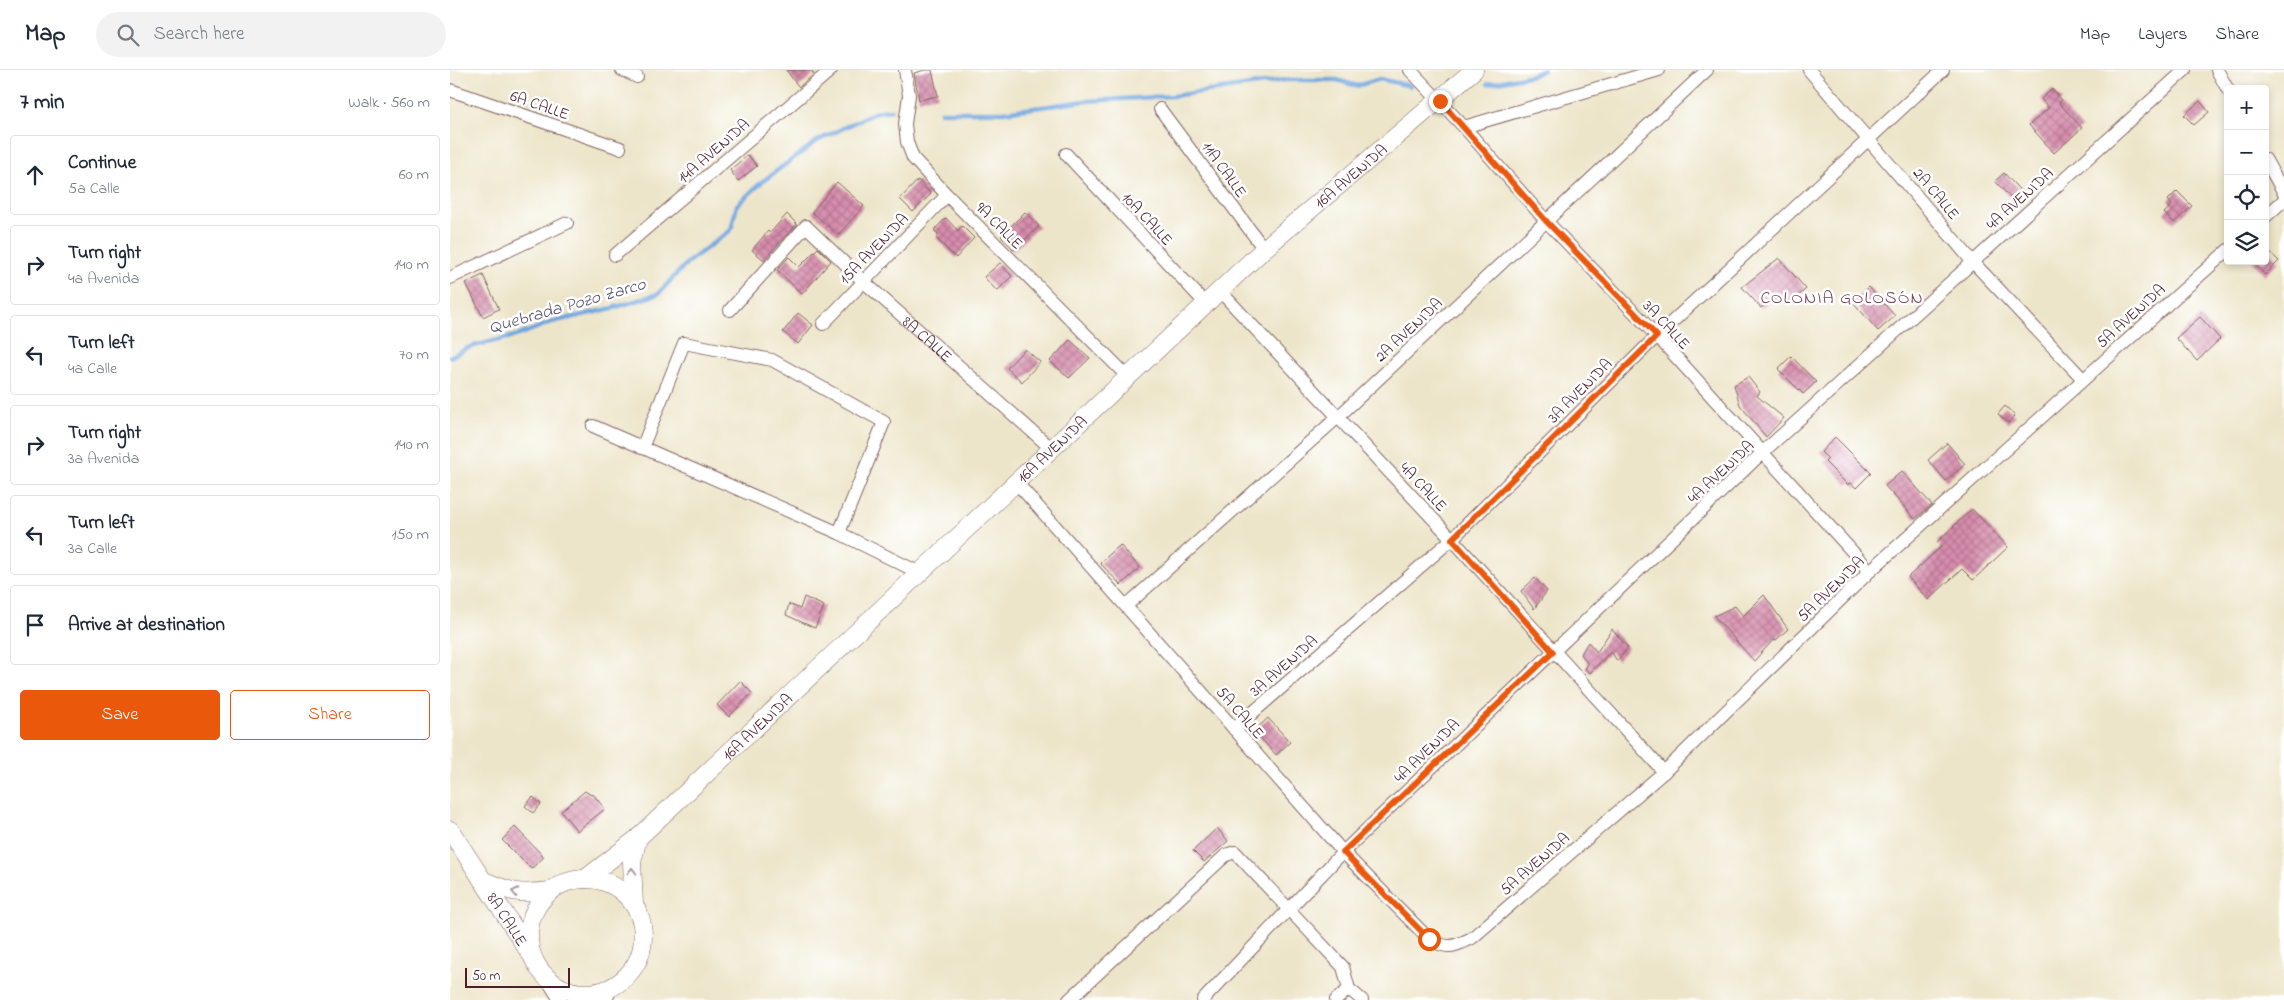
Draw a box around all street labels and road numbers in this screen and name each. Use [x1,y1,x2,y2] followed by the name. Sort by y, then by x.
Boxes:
[507,85,572,127] street label: 6A CALLE
[673,113,756,190] street label: 14A AVENIDA
[1195,137,1252,203] street label: 11A CALLE
[1310,139,1394,215] street label: 16A AVENIDA
[1981,162,2060,236] street label: 4A AVENIDA
[1906,163,1965,226] street label: 2A CALLE
[1115,187,1178,252] street label: 10A CALLE
[969,197,1028,256] street label: 9A CALLE
[834,208,915,291] street label: 15A AVENIDA
[2091,279,2172,354] street label: 5A AVENIDA
[1370,293,1449,368] street label: 2A AVENIDA
[1636,295,1695,356] street label: 3A CALLE
[896,311,957,369] street label: 8A CALLE
[1542,353,1619,429] street label: 3A AVENIDA
[1012,411,1094,490] street label: 16A AVENIDA
[1683,435,1760,510] street label: 4A AVENIDA
[1393,457,1452,518] street label: 4A CALLE
[1792,551,1871,628] street label: 5A AVENIDA
[1245,630,1324,703] street label: 3A AVENIDA
[1210,682,1269,745] street label: 5A CALLE
[717,688,799,767] street label: 16A AVENIDA
[1389,714,1466,789] street label: 4A AVENIDA
[1495,827,1576,902] street label: 5A AVENIDA
[480,888,533,952] street label: 8A CALLE

